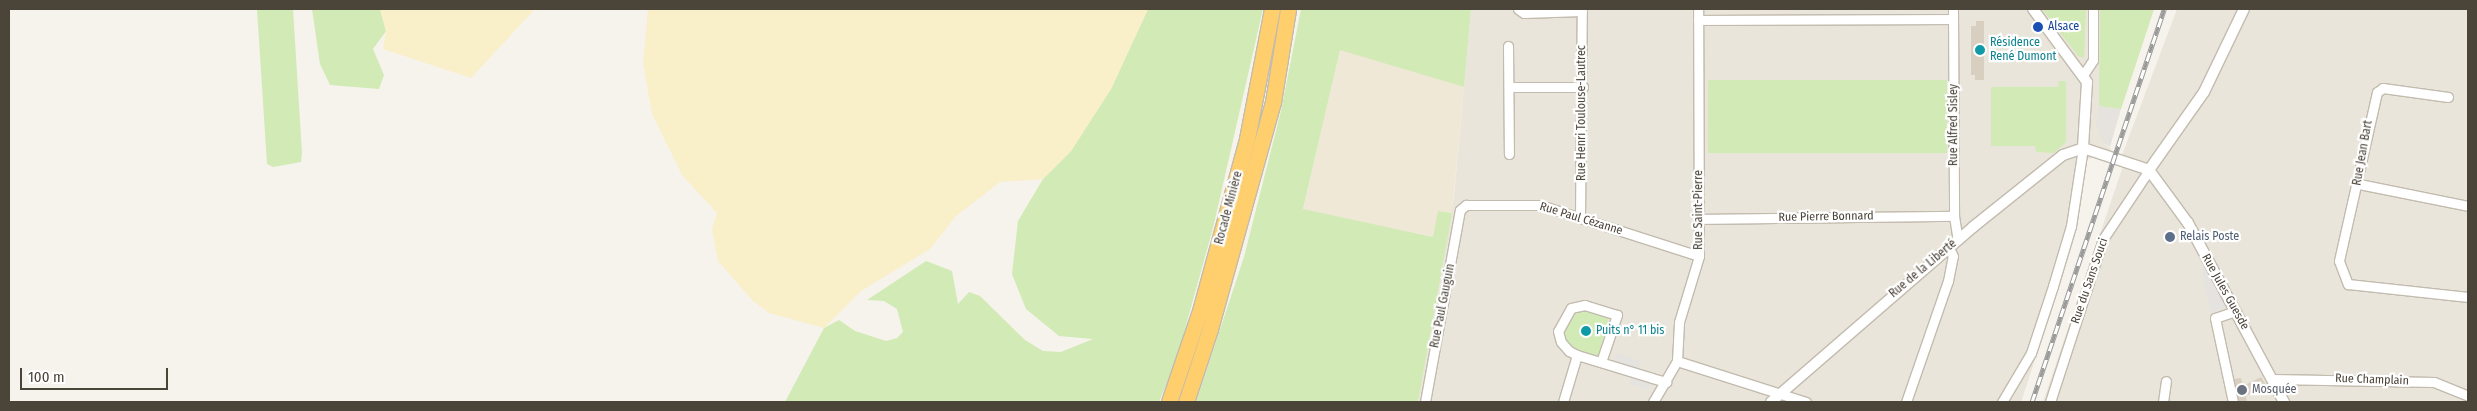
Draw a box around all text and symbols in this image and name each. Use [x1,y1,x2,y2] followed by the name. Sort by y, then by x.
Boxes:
[2048,20,2079,34] place label: Alsace
[2032,21,2044,33] marker: Alsace
[1990,36,2056,64] place label: Résidence René Dumont
[1974,44,1986,56] marker: Résidence René Dumont
[1575,45,1589,181] street label: Rue Henri Toulouse-Lautrec
[1947,84,1961,166] street label: Rue Alfred Sisley
[2350,119,2376,187] street label: Rue Jean Bart
[1212,170,1246,246] street label: Rocade Minière
[1692,170,1706,250] street label: Rue Saint-Pierre
[1538,200,1624,238] street label: Rue Paul Cézanne
[1778,209,1874,225] street label: Rue Pierre Bonnard
[2180,230,2239,244] place label: Relais Poste
[2164,231,2176,243] marker: Relais Poste
[2069,236,2111,326] street label: Rue du Sans Souci
[1887,237,1959,301] street label: Rue de la Liberté
[2198,251,2252,333] street label: Rue Jules Guesde
[1428,263,1458,349] street label: Rue Paul Gauguin
[1596,324,1664,338] place label: Puits n° 11 bis
[1580,325,1592,337] marker: Puits n° 11 bis
[22,358,170,390] scale bar
[28,368,65,386] text: 100 m
[2335,372,2409,388] street label: Rue Champlain
[2252,383,2297,397] place label: Mosquée
[2236,384,2248,396] marker: Mosquée

